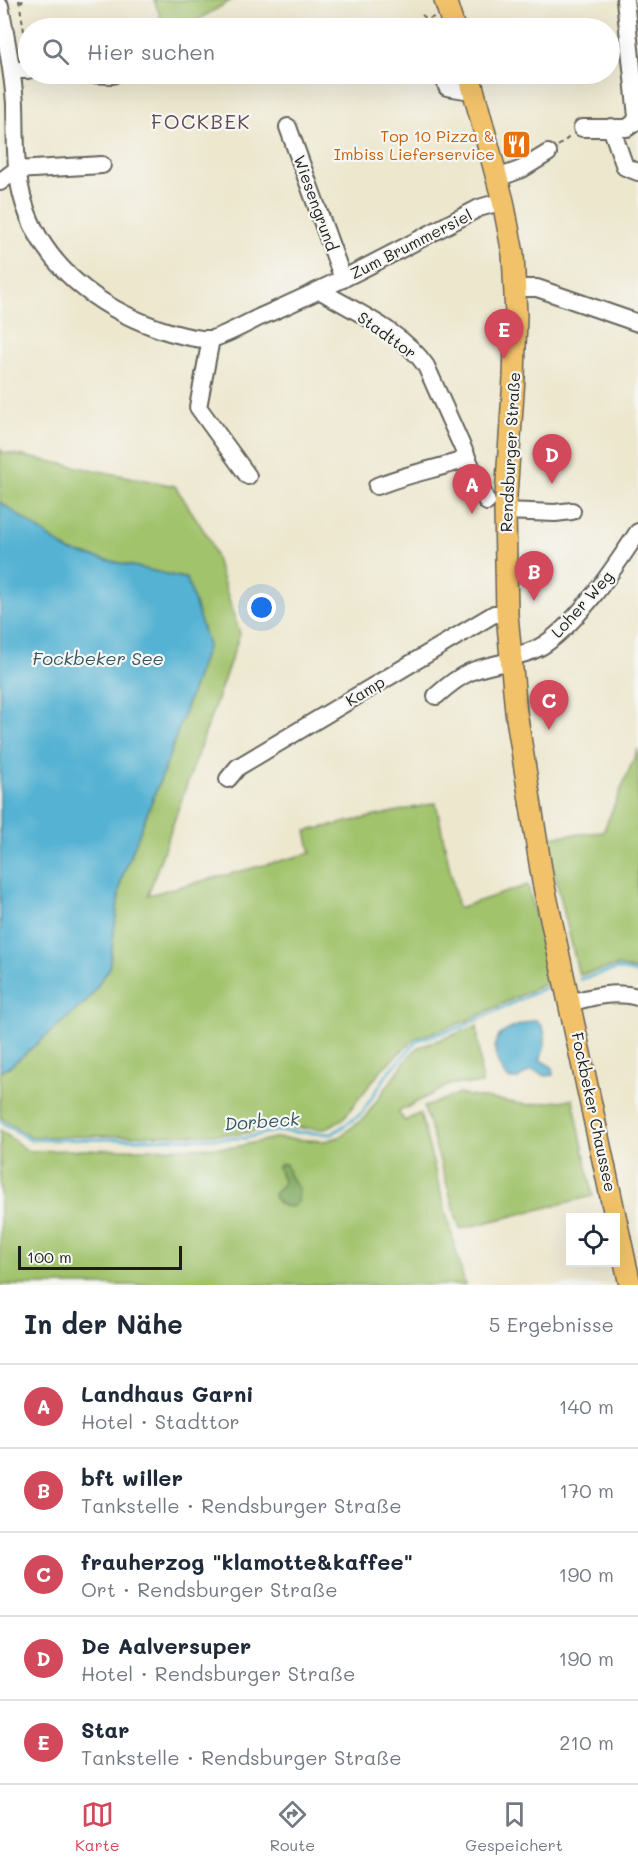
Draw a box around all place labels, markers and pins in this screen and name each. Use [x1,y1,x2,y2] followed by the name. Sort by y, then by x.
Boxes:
[334,125,495,164] place label: Top 10 Pizza & Imbiss Lieferservice
[500,129,532,161] restaurant icon: Top 10 Pizza & Imbiss Lieferservice
[484,310,524,359] pin: E
[532,434,572,484] pin: D
[452,464,492,514] pin: A
[514,552,554,601] pin: B
[530,680,568,730] pin: C

